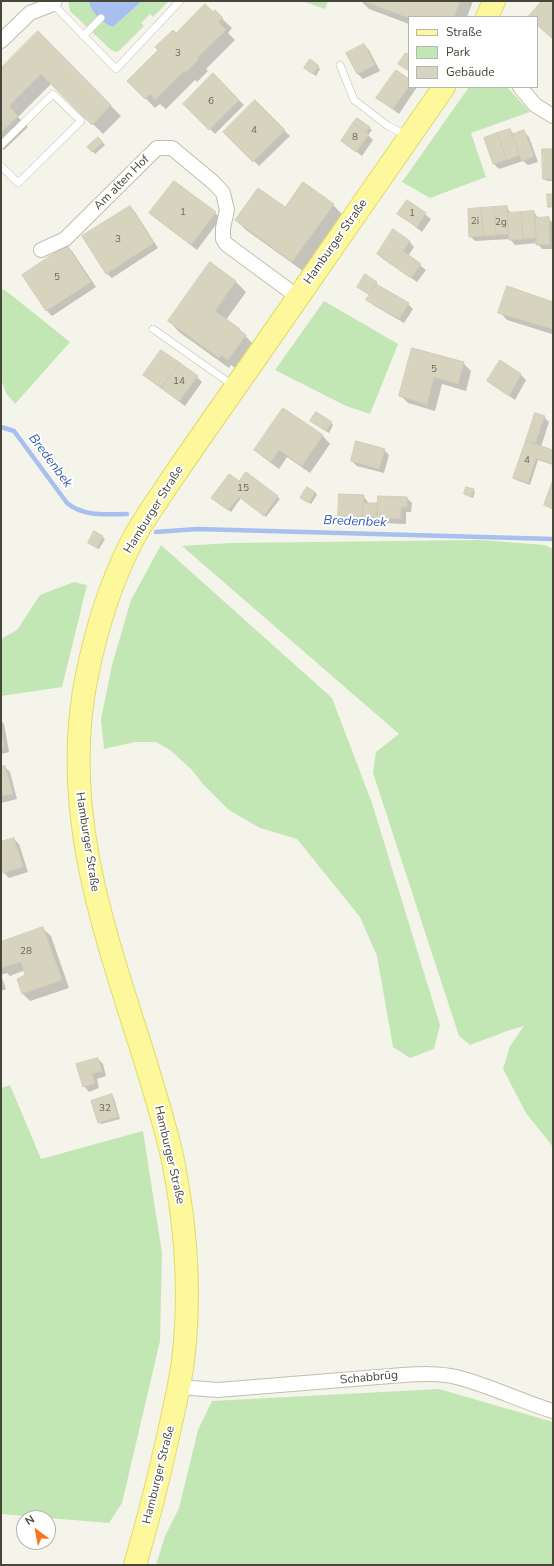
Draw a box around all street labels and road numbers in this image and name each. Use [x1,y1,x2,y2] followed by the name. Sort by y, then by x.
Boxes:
[91,152,153,214] street label: Am alten Hof
[301,197,371,287] street label: Hamburger Straße
[121,464,187,556] street label: Hamburger Straße
[72,791,102,893] street label: Hamburger Straße
[151,1104,187,1206] street label: Hamburger Straße
[339,1368,399,1388] street label: Schabbrüg
[140,1425,178,1525] street label: Hamburger Straße

